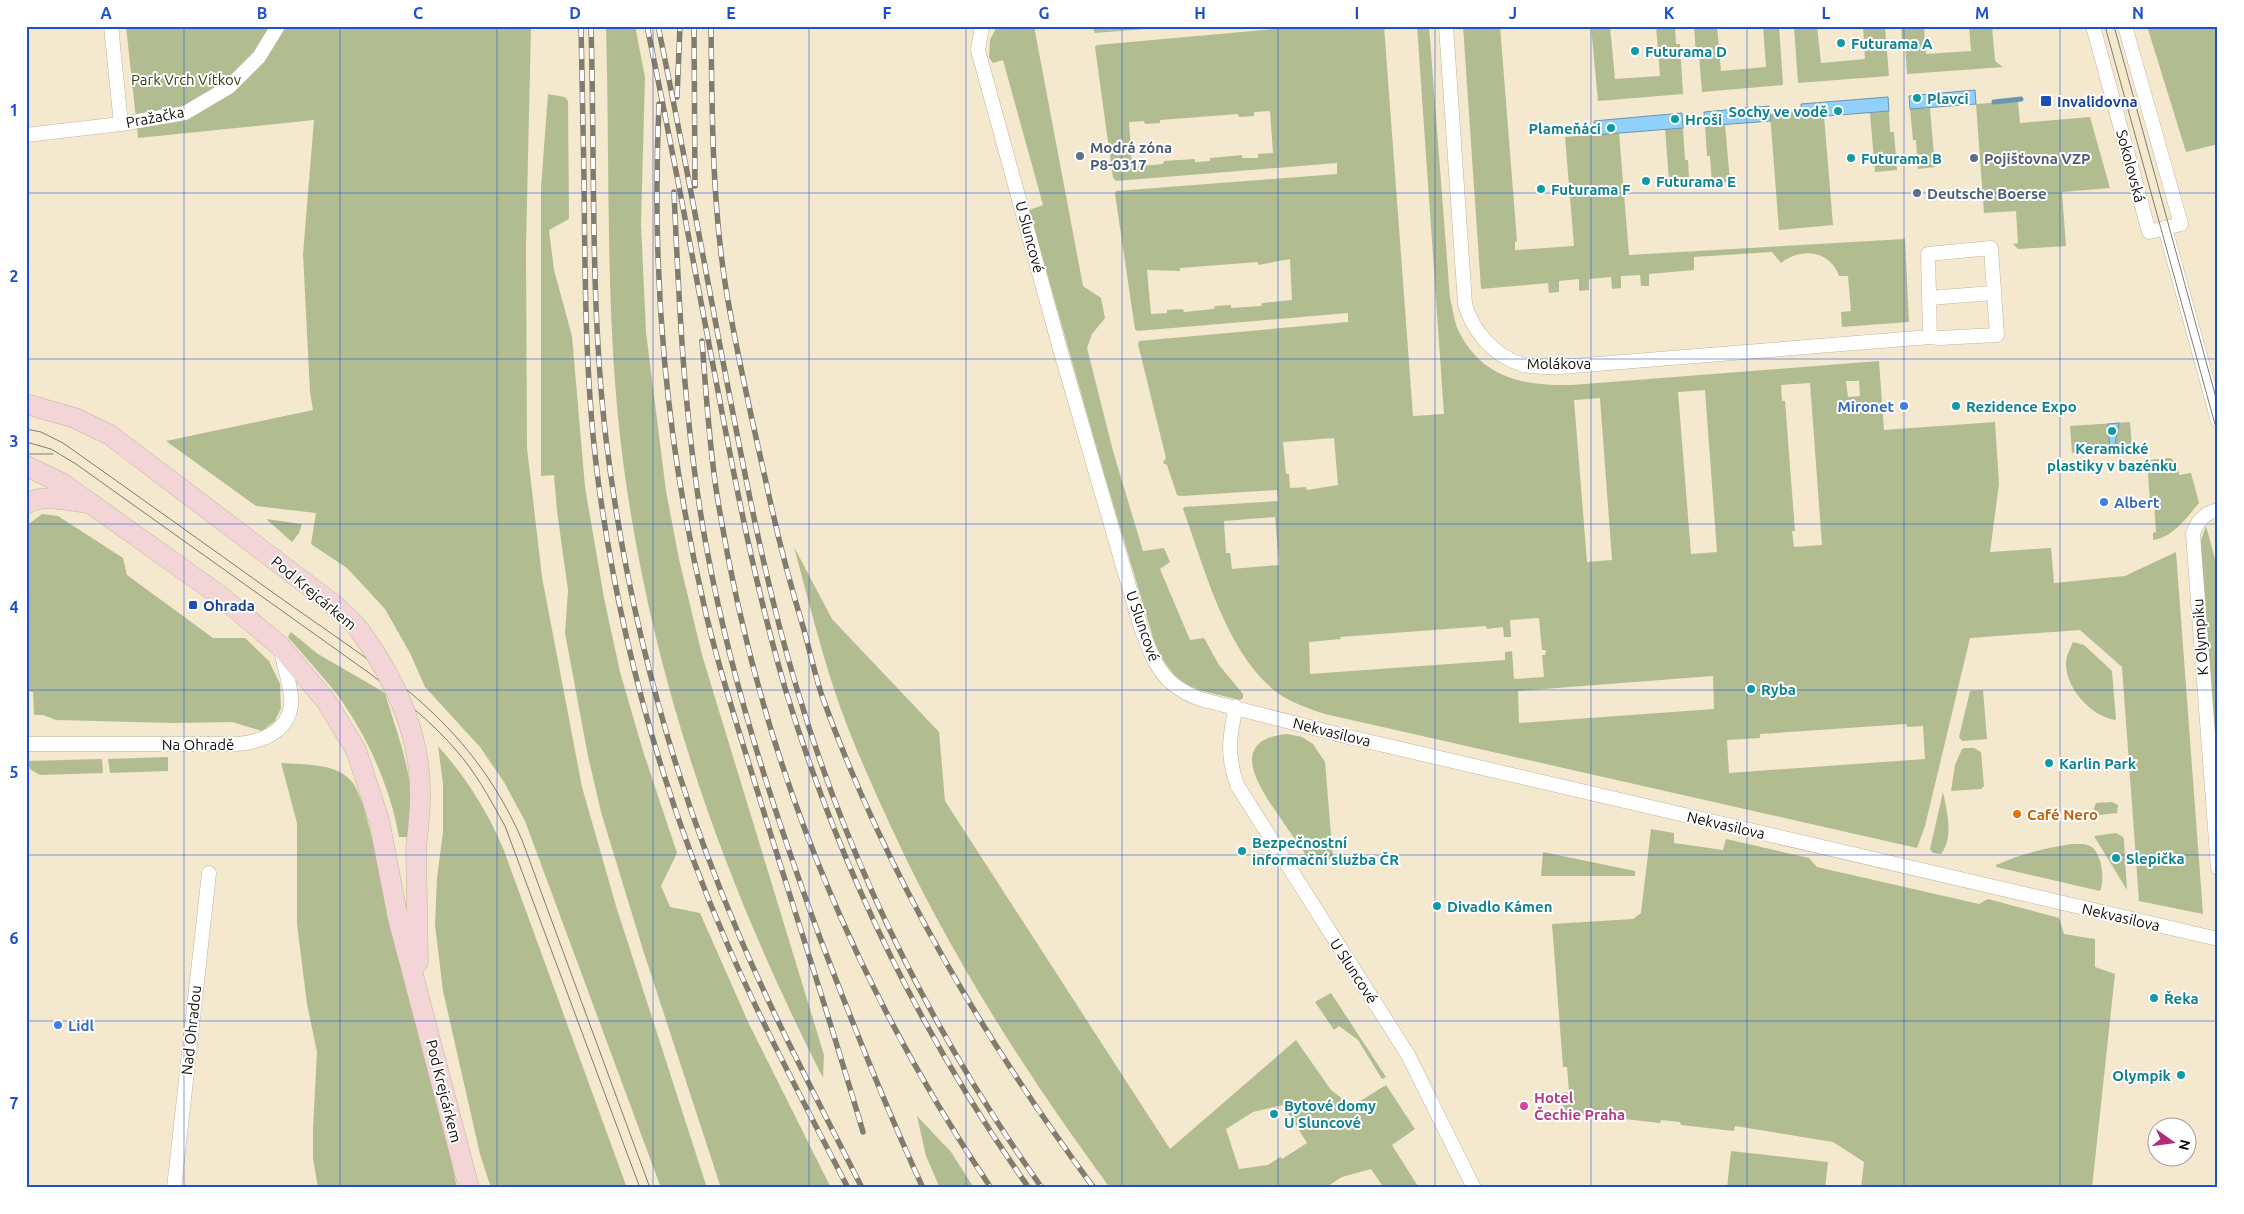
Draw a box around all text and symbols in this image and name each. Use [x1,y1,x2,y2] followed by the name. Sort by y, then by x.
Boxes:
[100,4,112,22] text: A
[257,4,267,22] text: B
[413,4,423,22] text: C
[569,4,581,22] text: D
[726,4,736,22] text: E
[883,4,892,22] text: F
[1038,4,1050,22] text: G
[1194,4,1206,22] text: H
[1355,4,1359,22] text: I
[1509,4,1517,22] text: J
[1664,4,1675,22] text: K
[1822,4,1831,22] text: L
[1975,4,1989,22] text: M
[2132,4,2144,22] text: N
[1851,35,1933,52] place label: Futurama A
[1835,37,1847,49] marker: Futurama A
[1645,43,1727,60] place label: Futurama D
[1629,45,1641,57] marker: Futurama D
[131,71,242,88] park label: Park Vrch Vítkov
[1927,90,1969,107] place label: Plavci
[1911,92,1923,104] marker: Plavci
[2057,93,2138,110] place label: Invalidovna
[2039,94,2053,108] marker: Invalidovna
[9,101,19,119] text: 1
[124,103,186,131] street label: Pražačka
[1728,103,1828,120] place label: Sochy ve vodě
[1832,105,1844,117] marker: Sochy ve vodě
[1685,111,1722,128] place label: Hroši
[1669,113,1681,125] marker: Hroši
[1529,120,1601,137] place label: Plameňáci
[1605,122,1617,134] marker: Plameňáci
[2113,128,2149,204] street label: Sokolovská
[1090,139,1172,173] place label: Modrá zóna P8-0317
[1074,150,1086,162] marker: Modrá zóna P8-0317
[1861,150,1942,167] place label: Futurama B
[1984,150,2091,167] place label: Pojišťovna VZP
[1845,152,1857,164] marker: Futurama B
[1968,152,1980,164] marker: Pojišťovna VZP
[1656,173,1736,190] place label: Futurama E
[1640,175,1652,187] marker: Futurama E
[1551,181,1630,198] place label: Futurama F
[1535,183,1547,195] marker: Futurama F
[1927,185,2047,202] place label: Deutsche Boerse
[1911,187,1923,199] marker: Deutsche Boerse
[1012,199,1048,275] street label: U Sluncové
[9,267,19,285] text: 2
[1527,355,1591,372] street label: Molákova
[1838,398,1895,415] place label: Mironet
[1966,398,2077,415] place label: Rezidence Expo
[1898,400,1910,412] marker: Mironet
[1950,400,1962,412] marker: Rezidence Expo
[2106,425,2118,437] marker: Keramické plastiky v bazénku
[9,432,19,450] text: 3
[2047,440,2177,474] place label: Keramické plastiky v bazénku
[2114,494,2160,511] place label: Albert
[2098,496,2110,508] marker: Albert
[268,553,360,633] street label: Pod Krejcárkem
[1123,588,1163,664] street label: U Sluncové
[203,597,255,614] place label: Ohrada
[9,598,19,616] text: 4
[2189,598,2211,676] street label: K Olympiku
[187,599,199,611] marker: Ohrada
[1761,681,1796,698] place label: Ryba
[1745,683,1757,695] marker: Ryba
[1291,714,1373,750] street label: Nekvasilova
[162,736,234,753] street label: Na Ohradě
[2059,755,2137,772] place label: Karlin Park
[2043,757,2055,769] marker: Karlin Park
[9,763,19,781] text: 5
[2027,806,2098,823] place label: Café Nero
[1685,808,1767,842] street label: Nekvasilova
[2011,808,2023,820] marker: Café Nero
[1252,834,1399,868] place label: Bezpečnostní informační služba ČR
[1236,845,1248,857] marker: Bezpečnostní informační služba ČR
[2126,850,2185,867] place label: Slepička
[2110,852,2122,864] marker: Slepička
[1447,898,1552,915] place label: Divadlo Kámen
[1431,900,1443,912] marker: Divadlo Kámen
[2080,900,2162,934] street label: Nekvasilova
[9,929,19,947] text: 6
[1327,935,1381,1007] street label: U Sluncové
[178,984,204,1076] street label: Nad Ohradou
[2164,990,2199,1007] place label: Řeka
[2148,992,2160,1004] marker: Řeka
[68,1017,94,1034] place label: Lidl
[52,1019,64,1031] marker: Lidl
[423,1038,465,1144] street label: Pod Krejcárkem
[2112,1067,2172,1084] place label: Olympik
[2175,1069,2187,1081] marker: Olympik
[1534,1089,1625,1123] place label: Hotel Čechie Praha
[9,1094,19,1112] text: 7
[1284,1097,1376,1131] place label: Bytové domy U Sluncové
[1518,1100,1530,1112] marker: Hotel Čechie Praha
[1268,1108,1280,1120] marker: Bytové domy U Sluncové
[2146,1116,2196,1166] north arrow
[2176,1138,2194,1152] text: N

